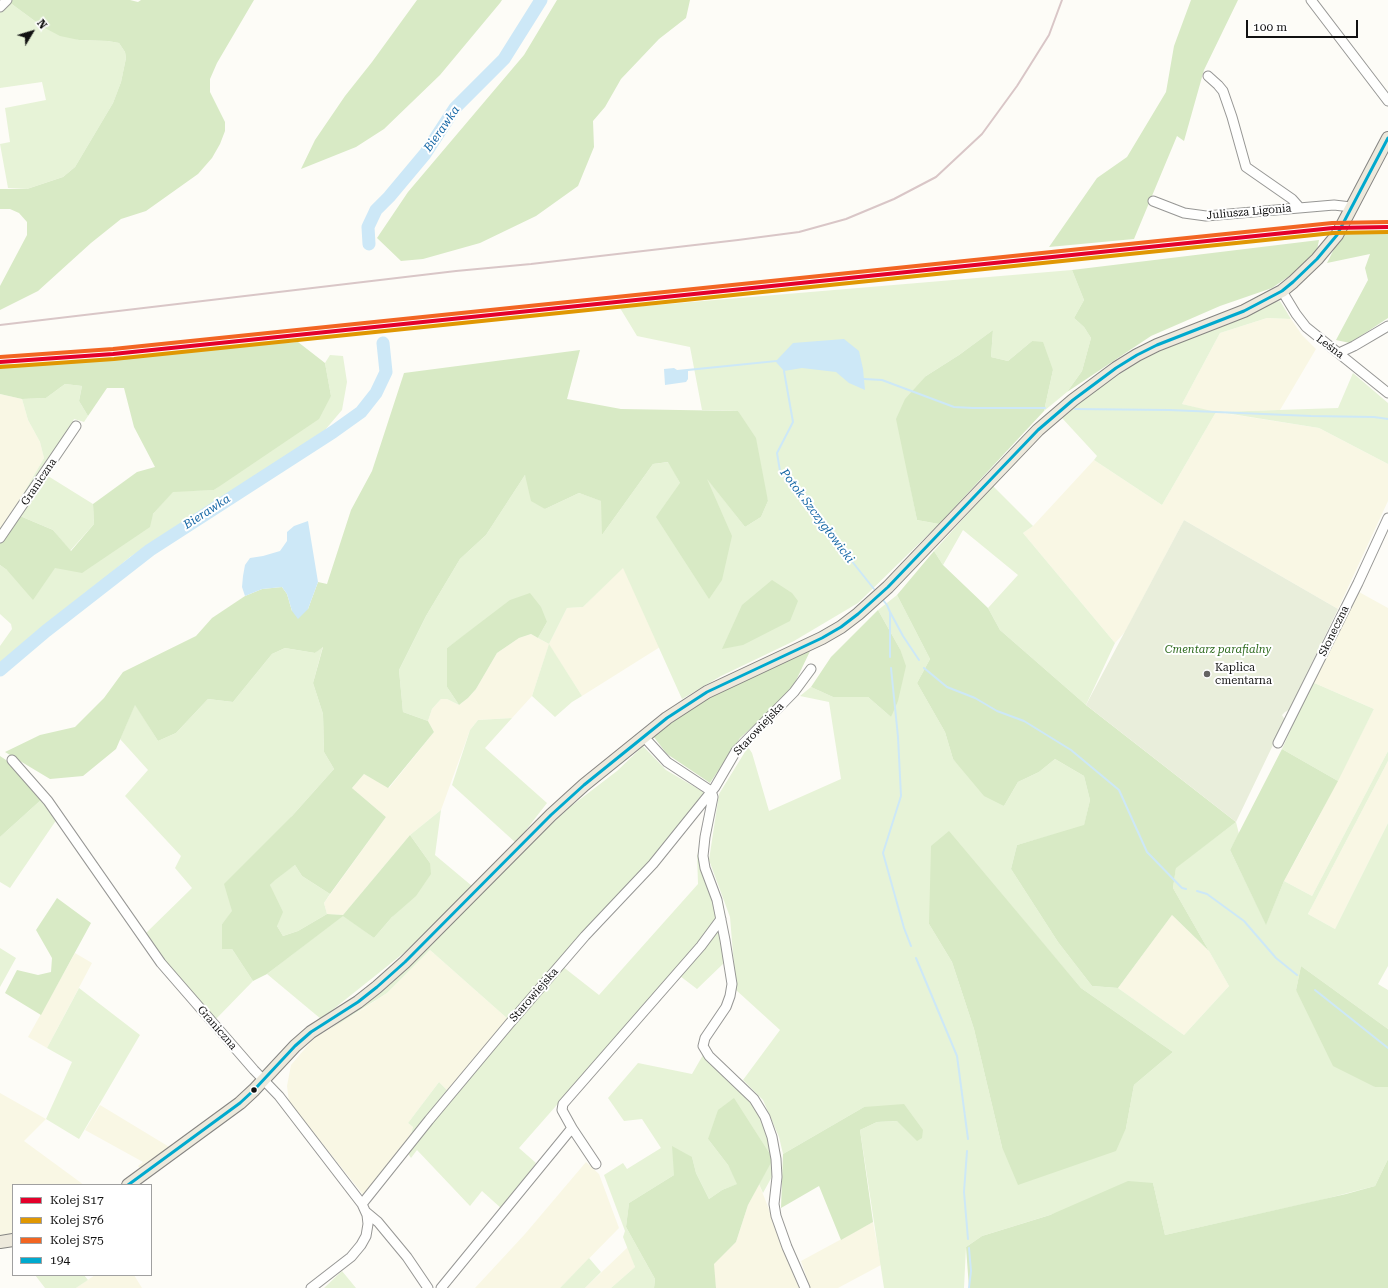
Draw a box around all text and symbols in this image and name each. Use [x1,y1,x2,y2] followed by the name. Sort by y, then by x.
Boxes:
[12,12,52,52] north arrow
[1248,12,1360,38] scale bar
[34,17,50,32] text: N
[1253,20,1287,34] text: 100 m
[421,103,463,155] water label: Bierawka
[1206,202,1292,222] street label: Juliusza Ligonia
[1314,332,1346,362] street label: Leśna
[18,456,60,508] street label: Graniczna
[777,466,857,566] water label: Potok Szczygłowicki
[181,492,233,532] water label: Bierawka
[1316,604,1352,658] street label: Słoneczna
[1165,643,1271,657] park label: Cmentarz parafialny
[1215,661,1272,687] place label: Kaplica cmentarna
[1202,669,1212,679] marker: Kaplica cmentarna
[731,700,787,758] street label: Starowiejska
[507,965,561,1025] street label: Starowiejska
[194,1003,240,1053] street label: Graniczna
[249,1085,259,1095] unlabelled marker
[12,1184,152,1276] legend
[50,1193,104,1207] text: Kolej S17
[50,1213,104,1227] text: Kolej S76
[50,1233,104,1247] text: Kolej S75
[50,1253,70,1267] text: 194

